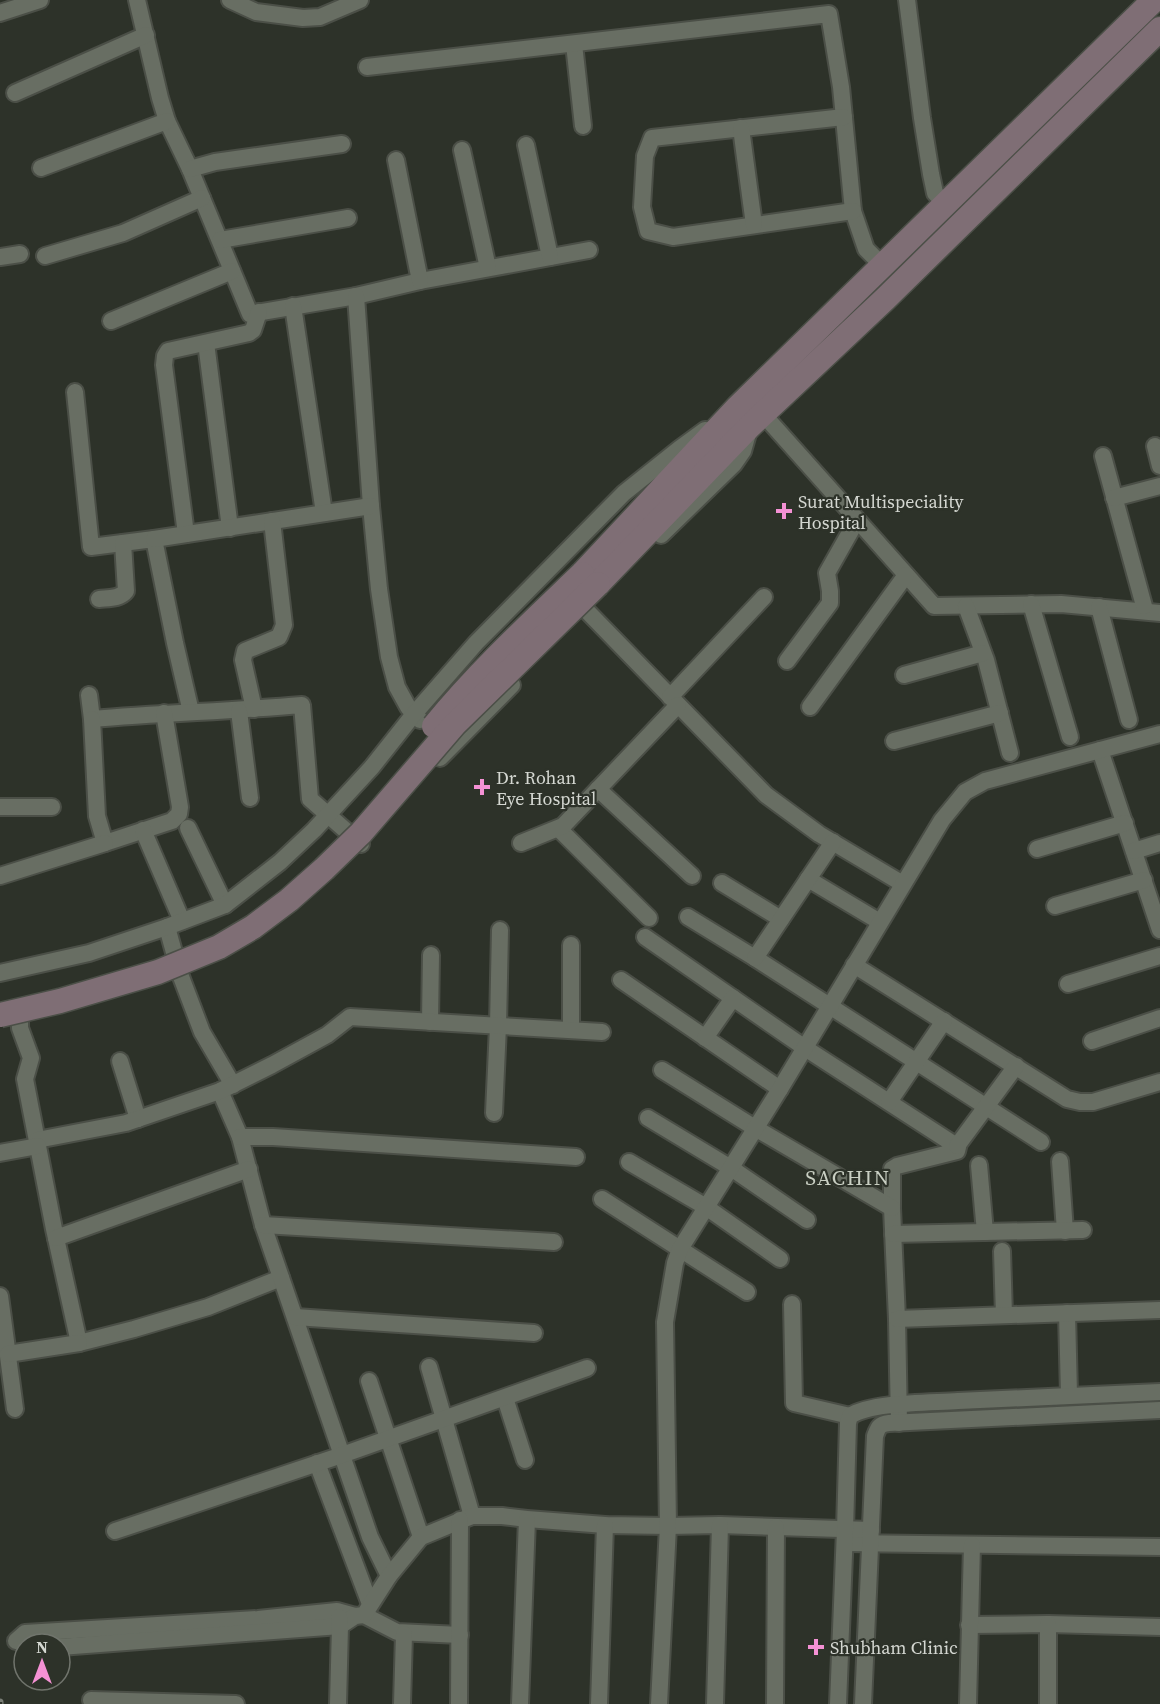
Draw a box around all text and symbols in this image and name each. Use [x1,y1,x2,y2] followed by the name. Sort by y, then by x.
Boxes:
[798,489,964,535] place label: Surat Multispeciality Hospital
[775,502,793,520] marker: Surat Multispeciality Hospital
[496,765,596,811] place label: Dr. Rohan Eye Hospital
[473,778,491,796] marker: Dr. Rohan Eye Hospital
[805,1163,891,1192] district label: SACHIN
[12,1632,72,1692] north arrow
[830,1635,958,1660] place label: Shubham Clinic
[36,1636,48,1658] text: N
[807,1638,825,1656] marker: Shubham Clinic

